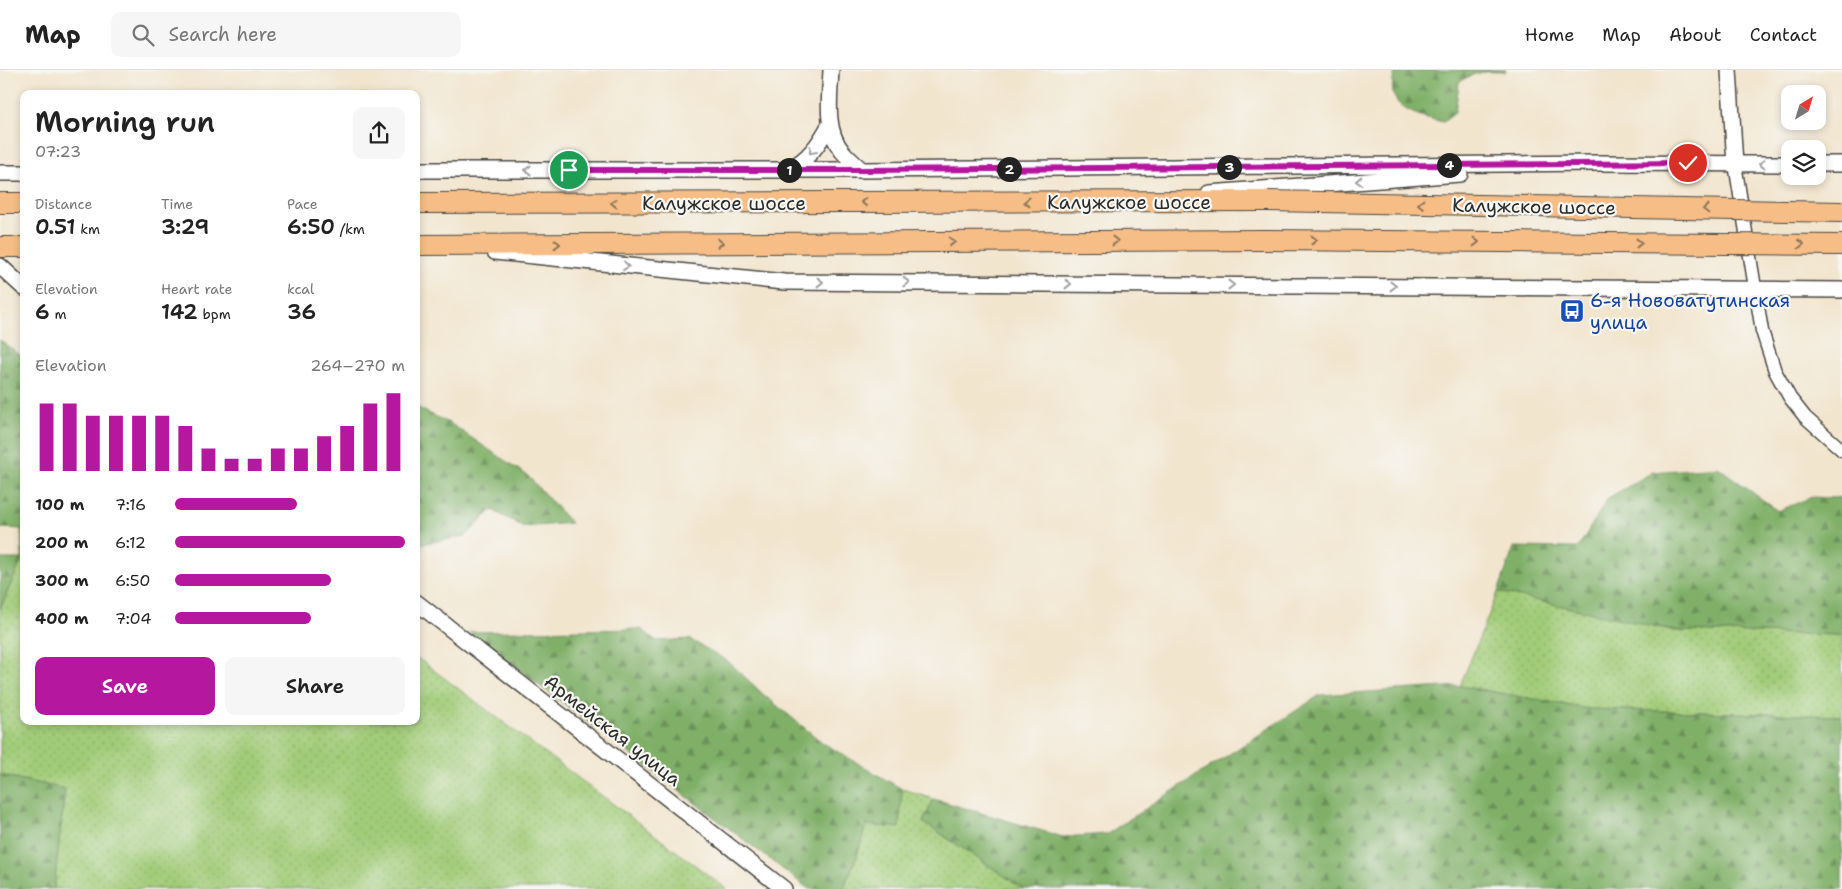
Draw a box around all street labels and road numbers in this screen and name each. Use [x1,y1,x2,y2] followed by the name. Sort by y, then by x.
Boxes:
[1047,190,1211,215] street label: Калужское шоссе
[642,191,806,216] street label: Калужское шоссе
[1452,193,1616,220] street label: Калужское шоссе
[539,669,686,792] street label: Армейская улица

